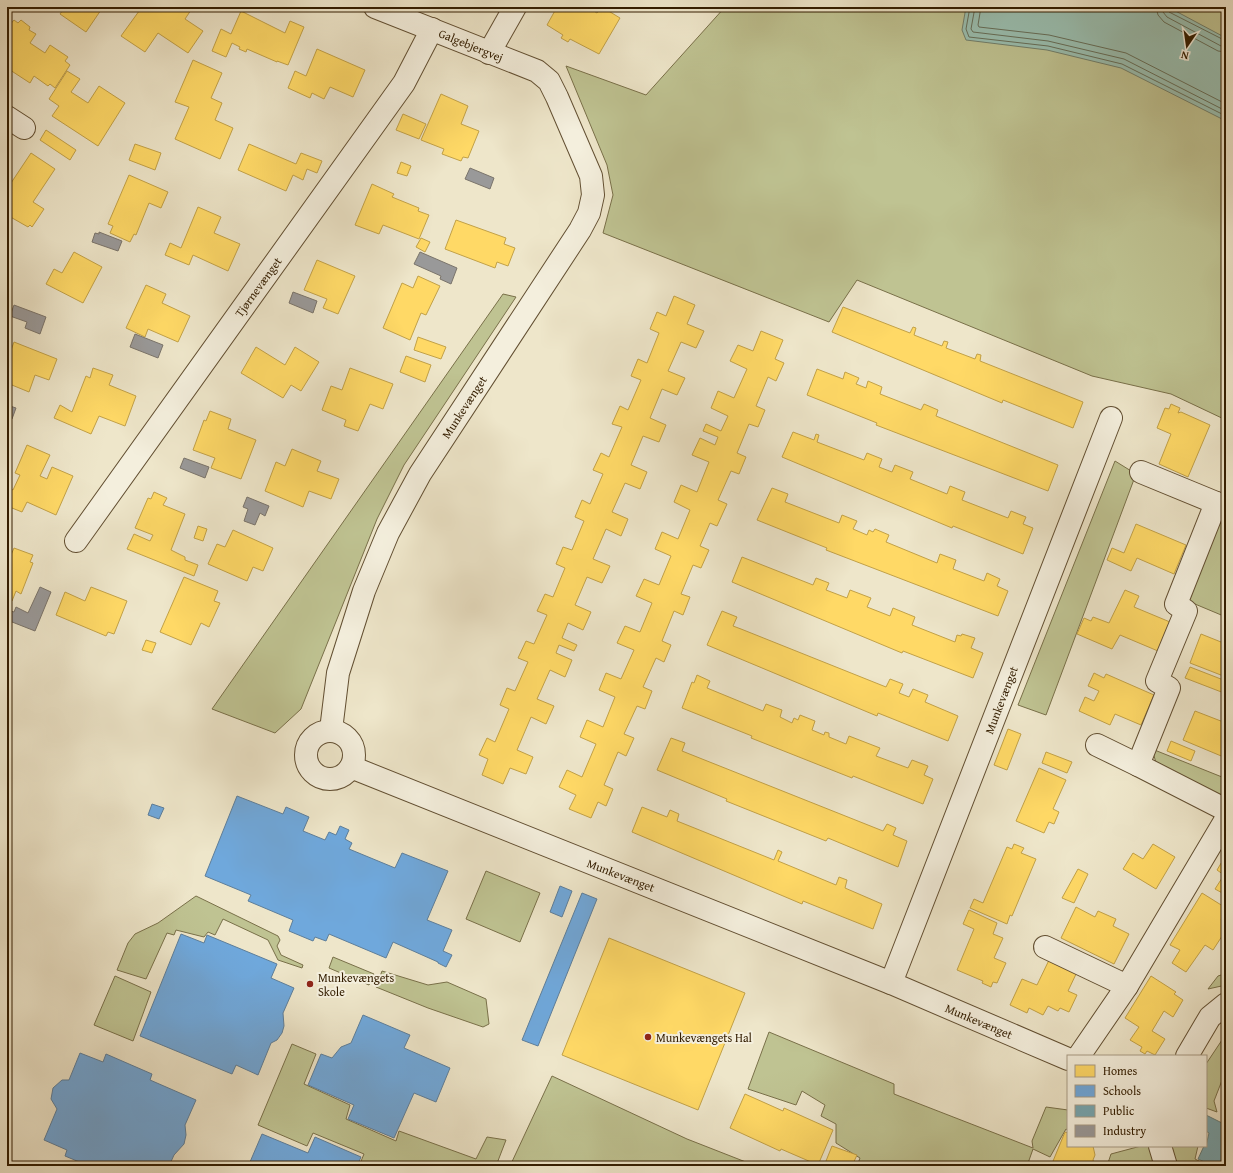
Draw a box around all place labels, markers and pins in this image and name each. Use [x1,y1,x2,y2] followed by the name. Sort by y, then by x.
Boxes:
[318,969,395,1000] place label: Munkevængets Skole
[305,979,315,989] marker: Munkevængets Skole
[656,1029,753,1046] place label: Munkevængets Hal
[643,1032,653,1042] marker: Munkevængets Hal

